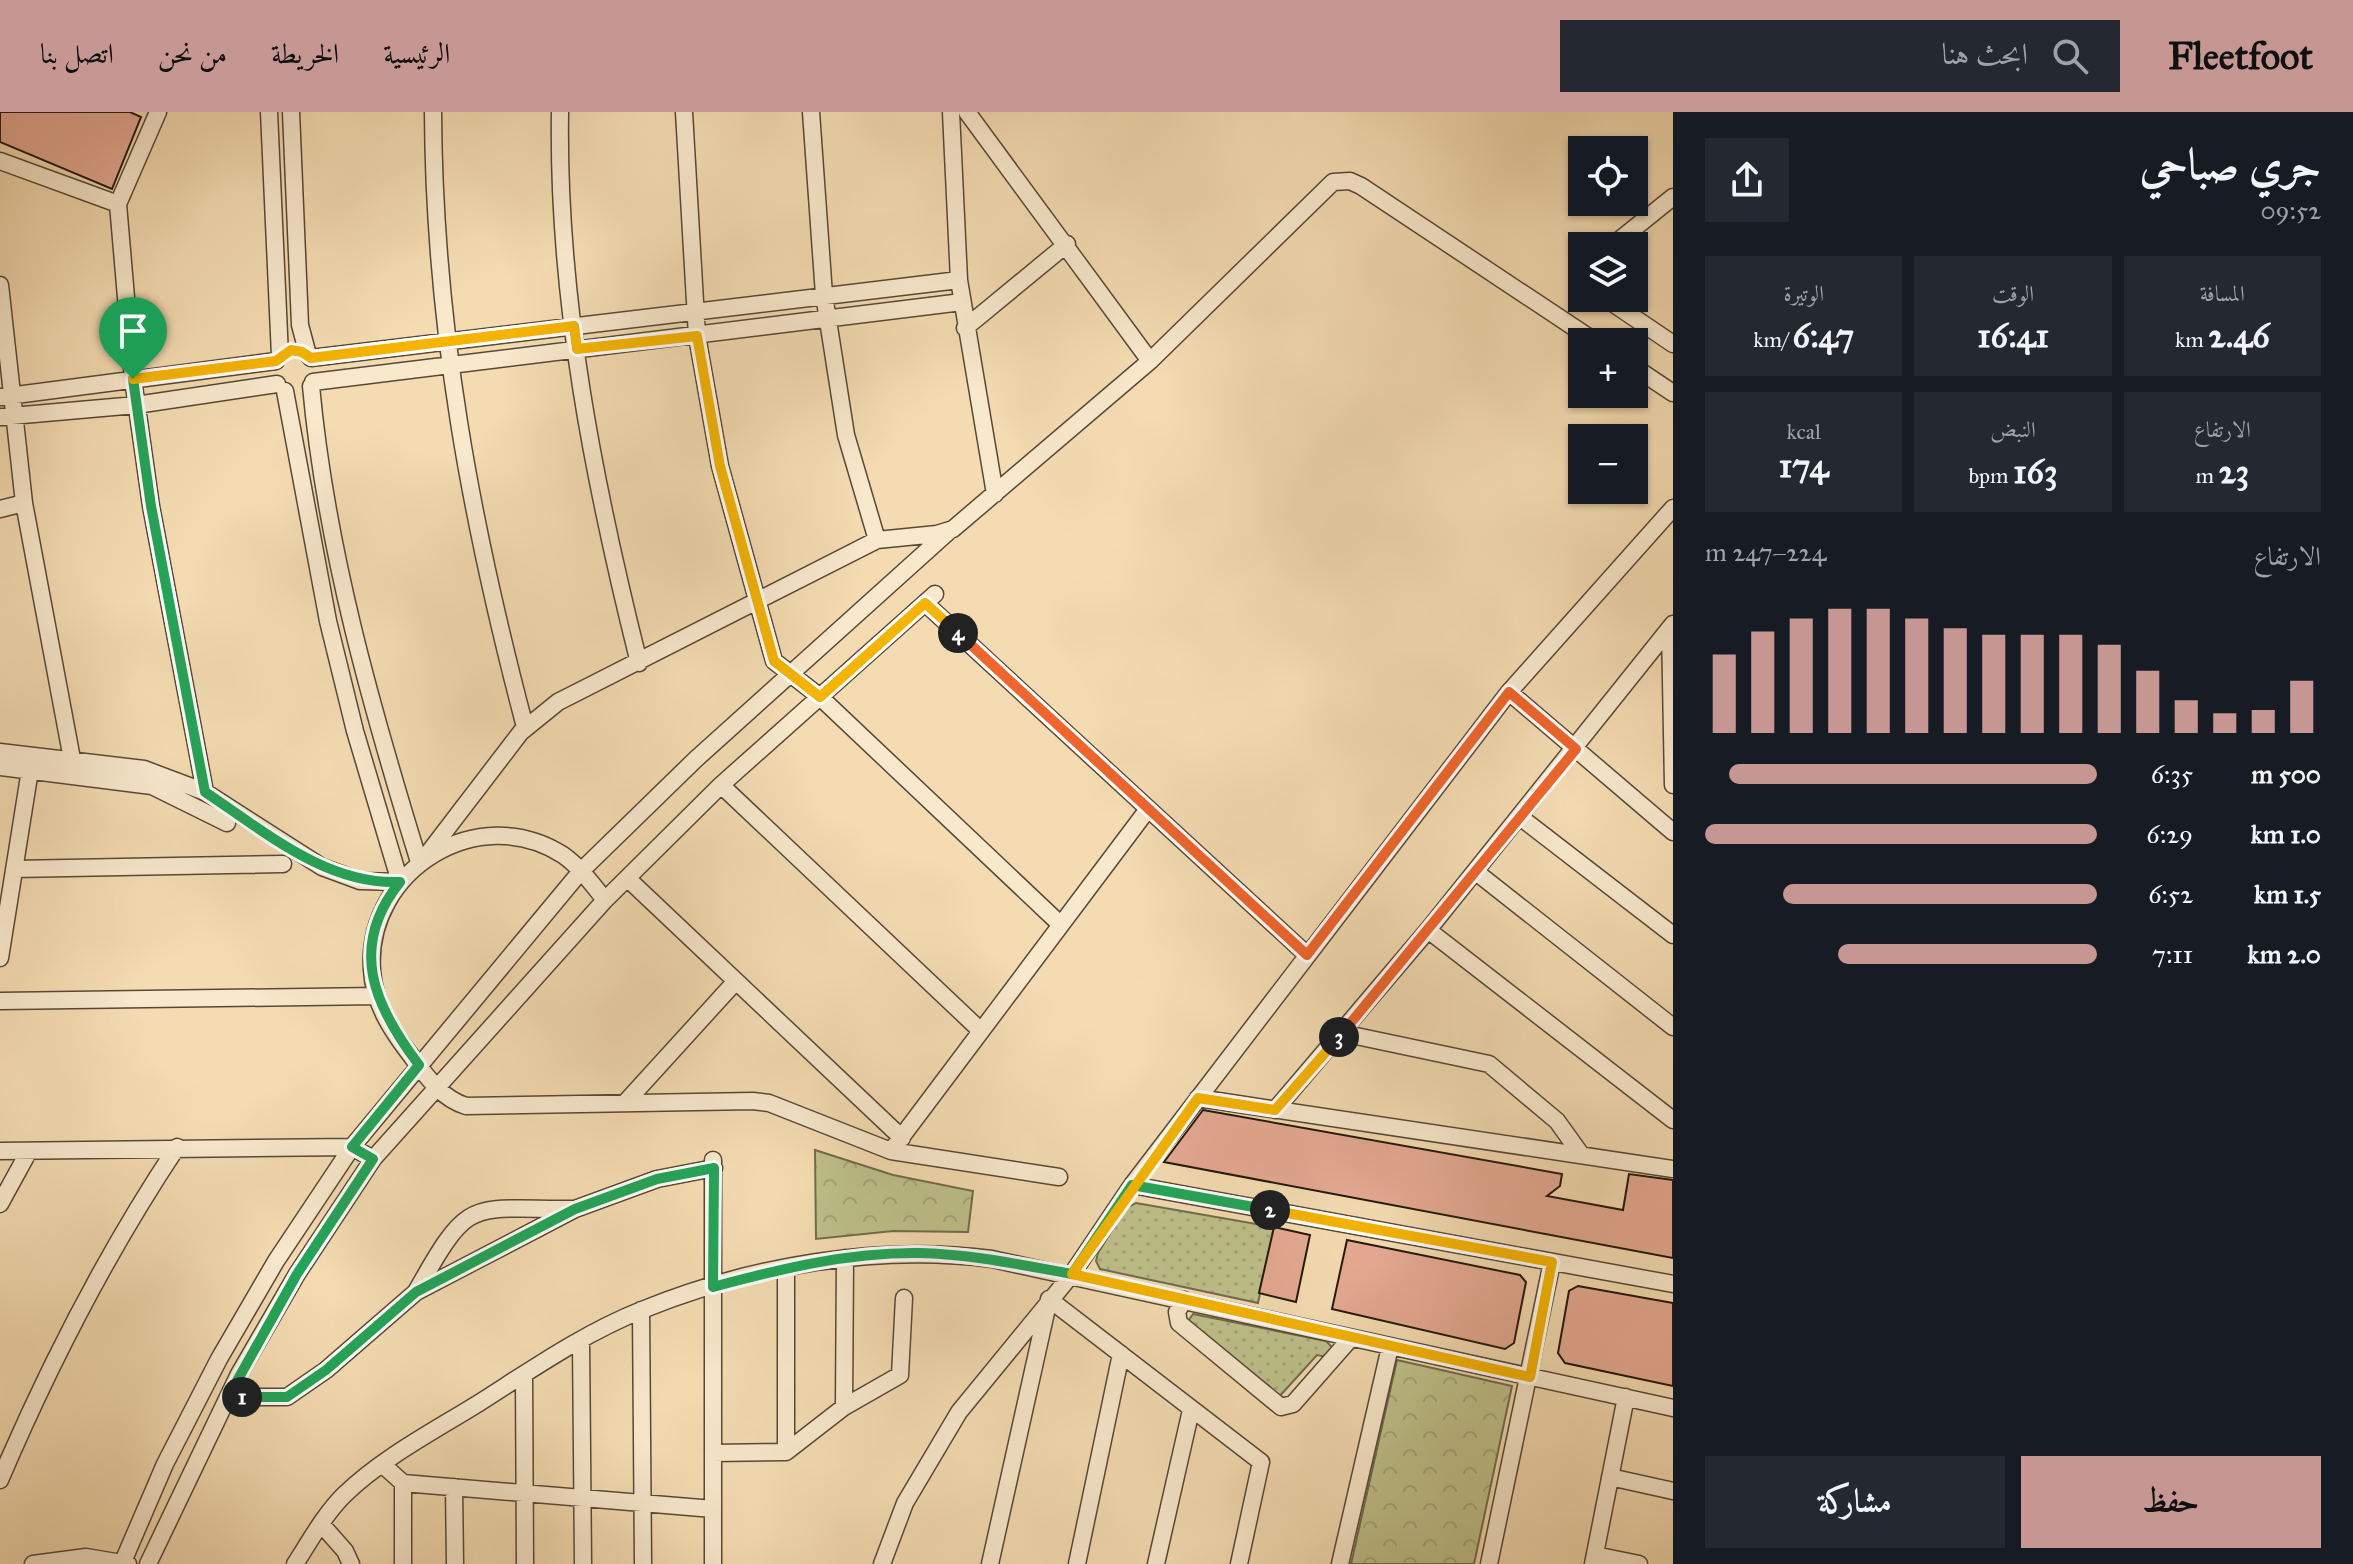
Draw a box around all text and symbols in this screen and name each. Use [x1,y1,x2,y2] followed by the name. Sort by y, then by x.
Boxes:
[1560,20,2120,92] search box
[2168,33,2313,79] text: Fleetfoot
[2048,34,2092,78] icon: search
[40,36,114,71] text: اتصل بنا
[158,36,227,71] text: من نحن
[271,36,339,71] text: الخريطة
[383,36,450,71] text: الرئيسية
[1942,36,2028,72] text: ابحث هنا
[1568,136,1648,504] map controls
[1568,136,1648,216] button: locate
[2140,137,2321,191] text: جري صباحي
[1705,138,1789,222] button: share
[2260,194,2321,226] text: 09:52
[1568,232,1648,312] button: layers
[1783,280,1824,307] text: الوتيرة
[1992,280,2034,307] text: الوقت
[2200,280,2245,307] text: المسافة
[99,297,167,379] pin
[111,309,155,353] icon: arrive
[1793,315,1854,356] text: 6:47
[1977,315,2049,356] text: 16:41
[2208,315,2270,356] text: 2.46
[1753,326,1793,353] text: /km
[2175,326,2208,353] text: km
[1568,328,1648,408] button: +
[1990,416,2036,443] text: النبض
[2194,416,2251,443] text: الارتفاع
[1786,418,1821,445] text: kcal
[1568,424,1648,504] button: −
[1779,445,1829,486] text: 174
[2013,451,2058,492] text: 163
[2219,451,2249,492] text: 23
[1968,462,2013,489] text: bpm
[2196,462,2219,489] text: m
[1705,536,1826,568] text: 224–247 m
[2254,540,2321,572] text: الارتفاع
[938,613,978,653] pin: 4
[952,619,964,646] text: 4
[2151,758,2193,790] text: 6:35
[2251,758,2321,790] text: 500 m
[2146,818,2193,850] text: 6:29
[2251,818,2321,850] text: 1.0 km
[2148,878,2193,910] text: 6:52
[2254,878,2321,910] text: 1.5 km
[2152,938,2193,970] text: 7:11
[2248,938,2321,970] text: 2.0 km
[1319,1017,1359,1057] pin: 3
[1335,1023,1343,1050] text: 3
[1250,1190,1290,1230] pin: 2
[1265,1196,1275,1223] text: 2
[222,1377,262,1417] pin: 1
[238,1383,246,1410] text: 1
[1705,1456,2005,1548] button: مشاركة
[2021,1456,2321,1548] button: حفظ

